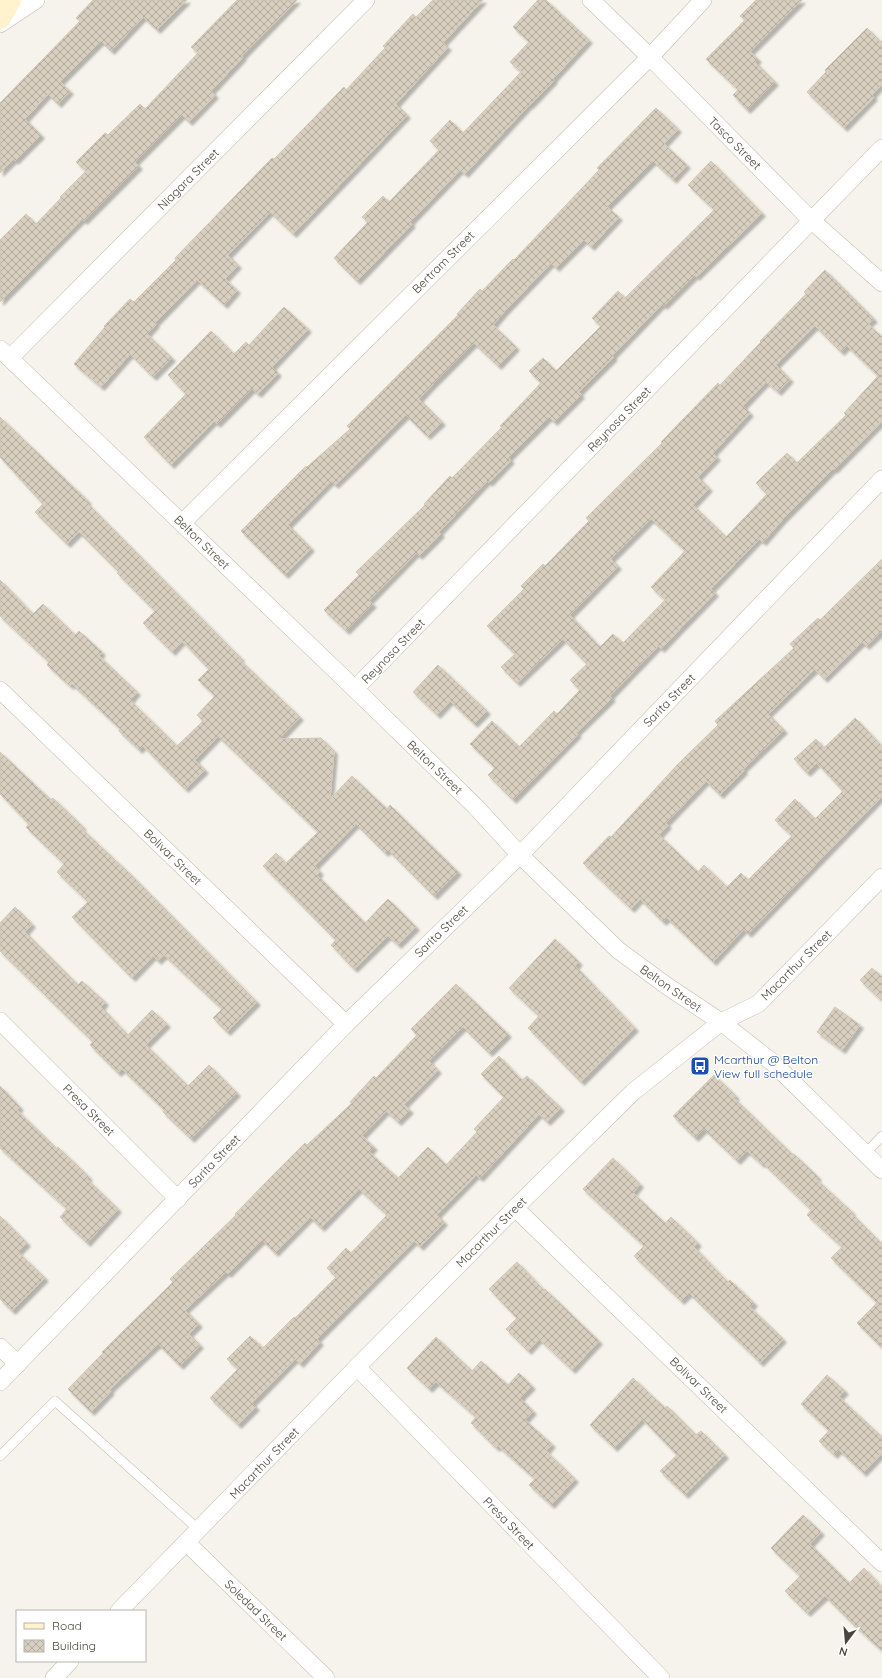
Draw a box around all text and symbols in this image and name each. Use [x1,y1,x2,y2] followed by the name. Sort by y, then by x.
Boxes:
[705,113,765,173] street label: Tasco Street
[154,145,222,213] street label: Niagara Street
[409,228,477,296] street label: Bertram Street
[584,383,654,455] street label: Reynosa Street
[171,512,233,572] street label: Belton Street
[358,615,428,687] street label: Reynosa Street
[640,670,698,730] street label: Sarita Street
[404,737,466,797] street label: Belton Street
[141,826,205,888] street label: Bolivar Street
[411,902,471,960] street label: Sarita Street
[758,927,834,1003] street label: Macarthur Street
[637,961,705,1015] street label: Belton Street
[714,1052,818,1081] place label: Mcarthur @ Belton View full schedule
[689,1055,711,1077] bus stop icon: Mcarthur @ Belton View full schedule
[60,1081,118,1139] street label: Presa Street
[185,1131,243,1191] street label: Sarita Street
[453,1194,529,1270] street label: Macarthur Street
[667,1354,731,1416] street label: Bolivar Street
[226,1424,302,1502] street label: Macarthur Street
[480,1494,538,1552] street label: Presa Street
[222,1576,290,1644] street label: Soledad Street
[16,1610,146,1662] legend
[52,1618,82,1633] text: Road
[826,1622,866,1662] north arrow
[52,1638,96,1653] text: Building
[837,1644,849,1659] text: N

